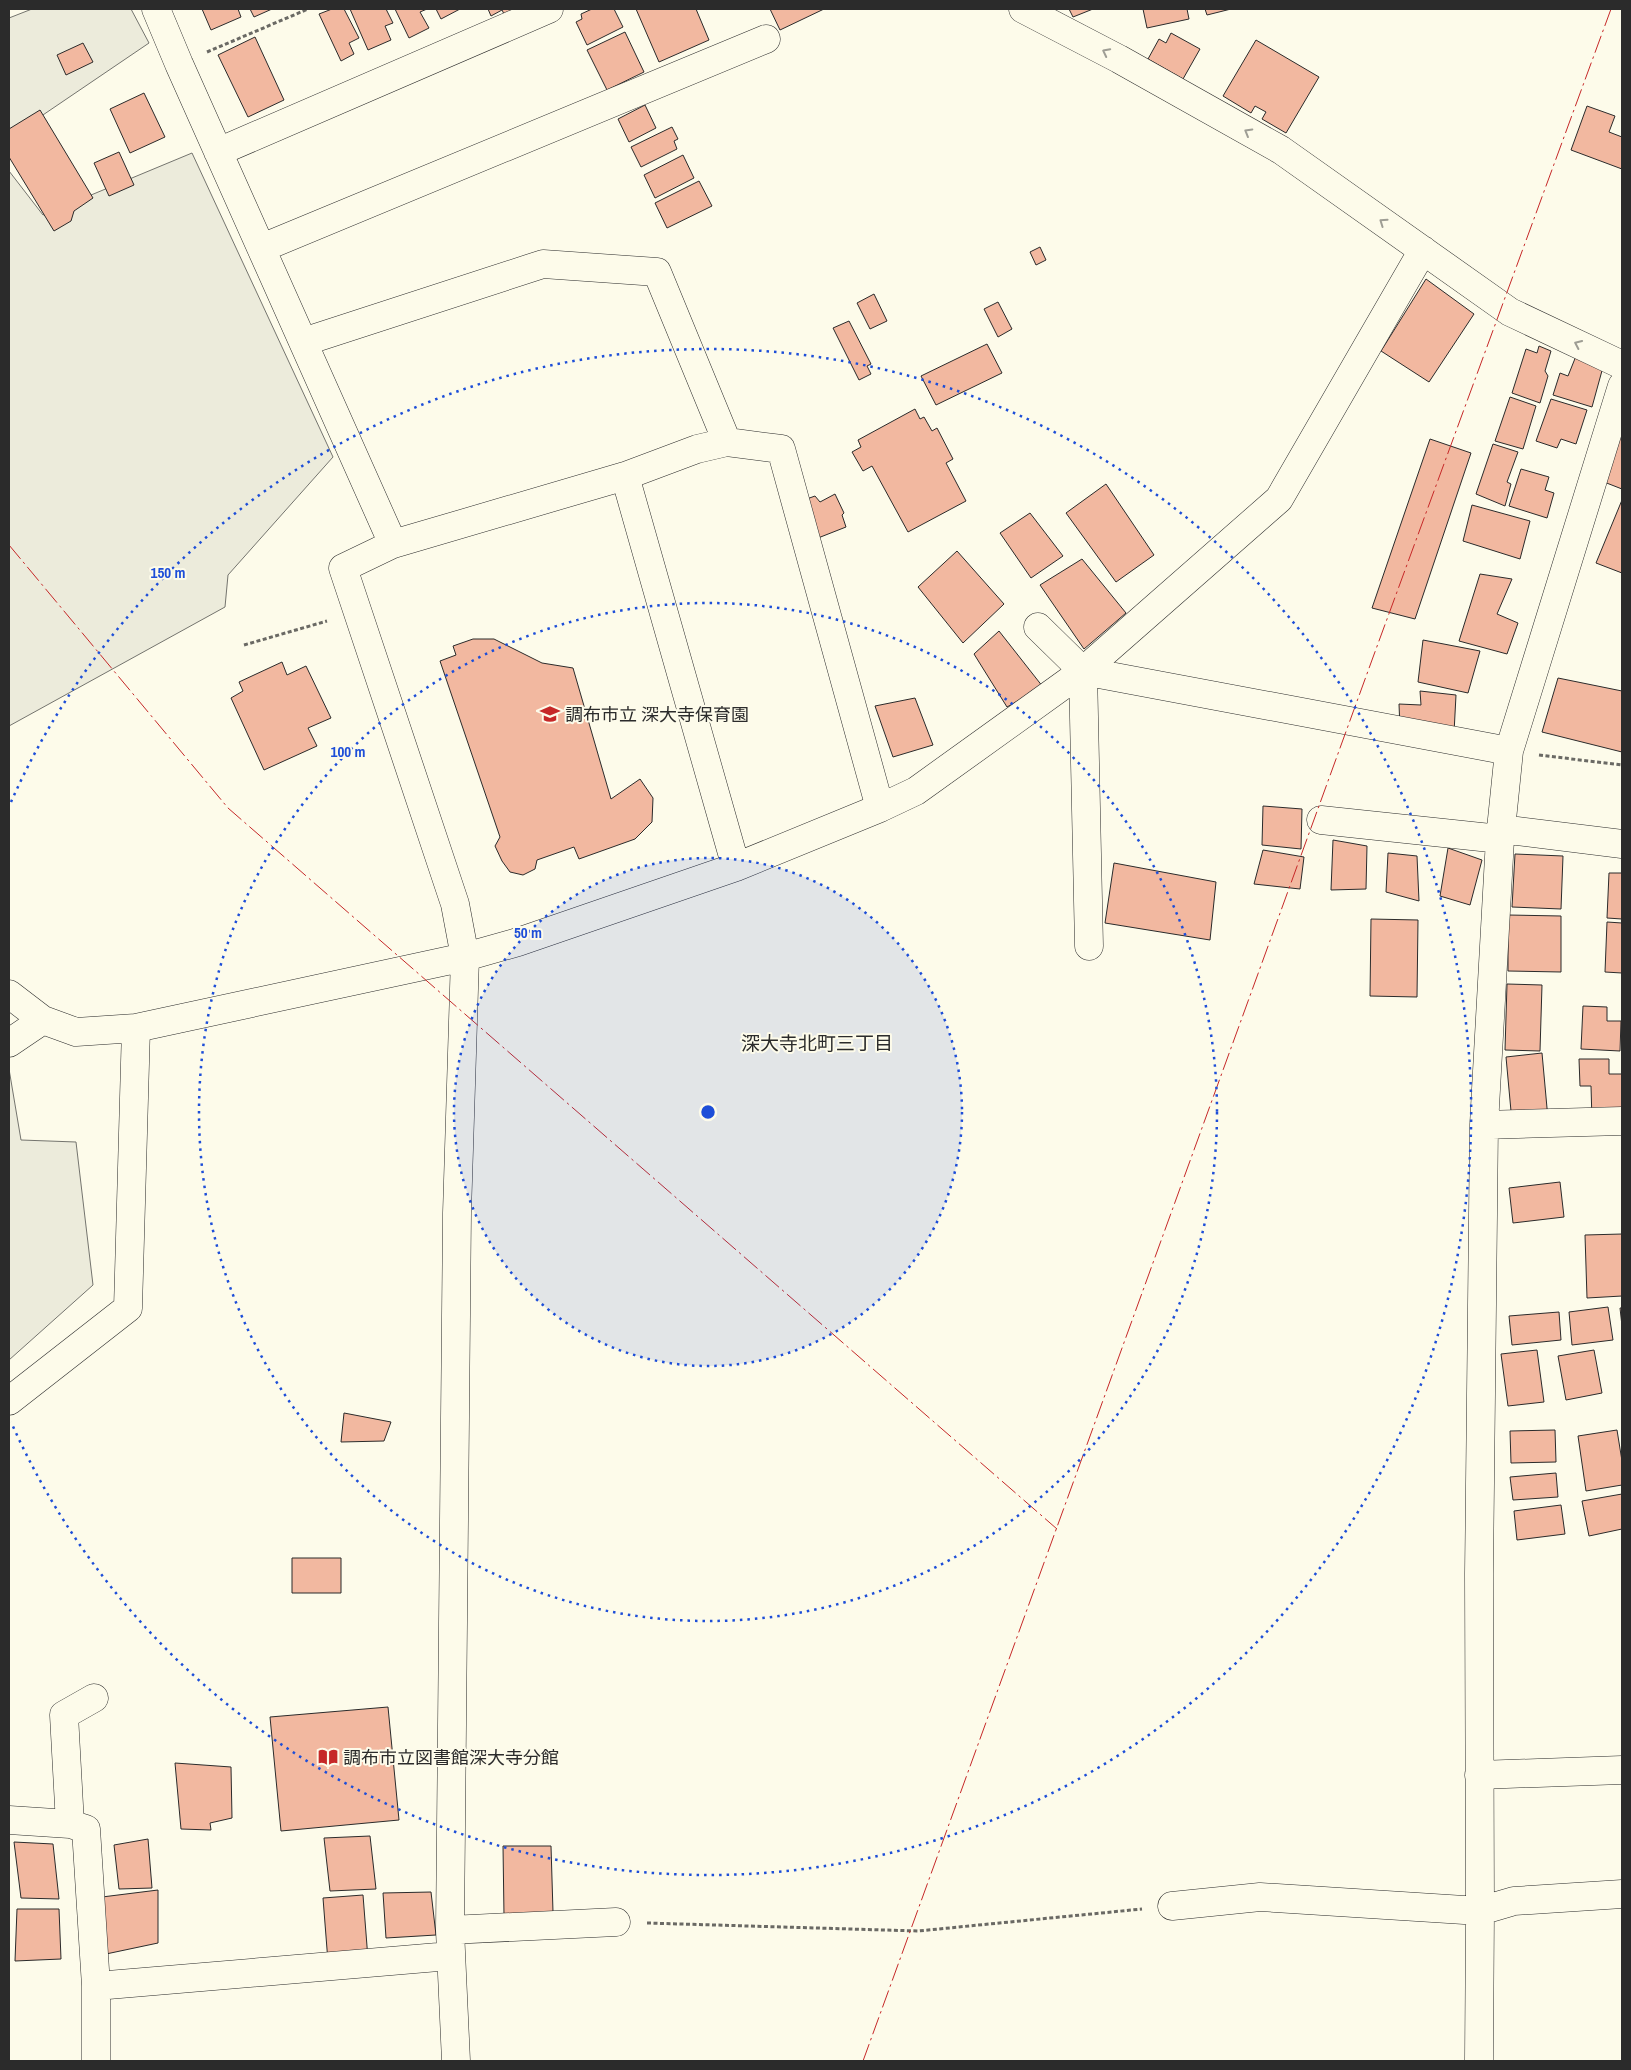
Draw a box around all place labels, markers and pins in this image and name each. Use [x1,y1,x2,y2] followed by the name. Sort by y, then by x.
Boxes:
[565,702,749,727] place label: 調布市立 深大寺保育園
[539,703,561,725] school or university icon: 調布市立 深大寺保育園
[699,1103,717,1121] centre of rings
[343,1745,559,1770] place label: 調布市立図書館深大寺分館
[317,1746,339,1768] library icon: 調布市立図書館深大寺分館

